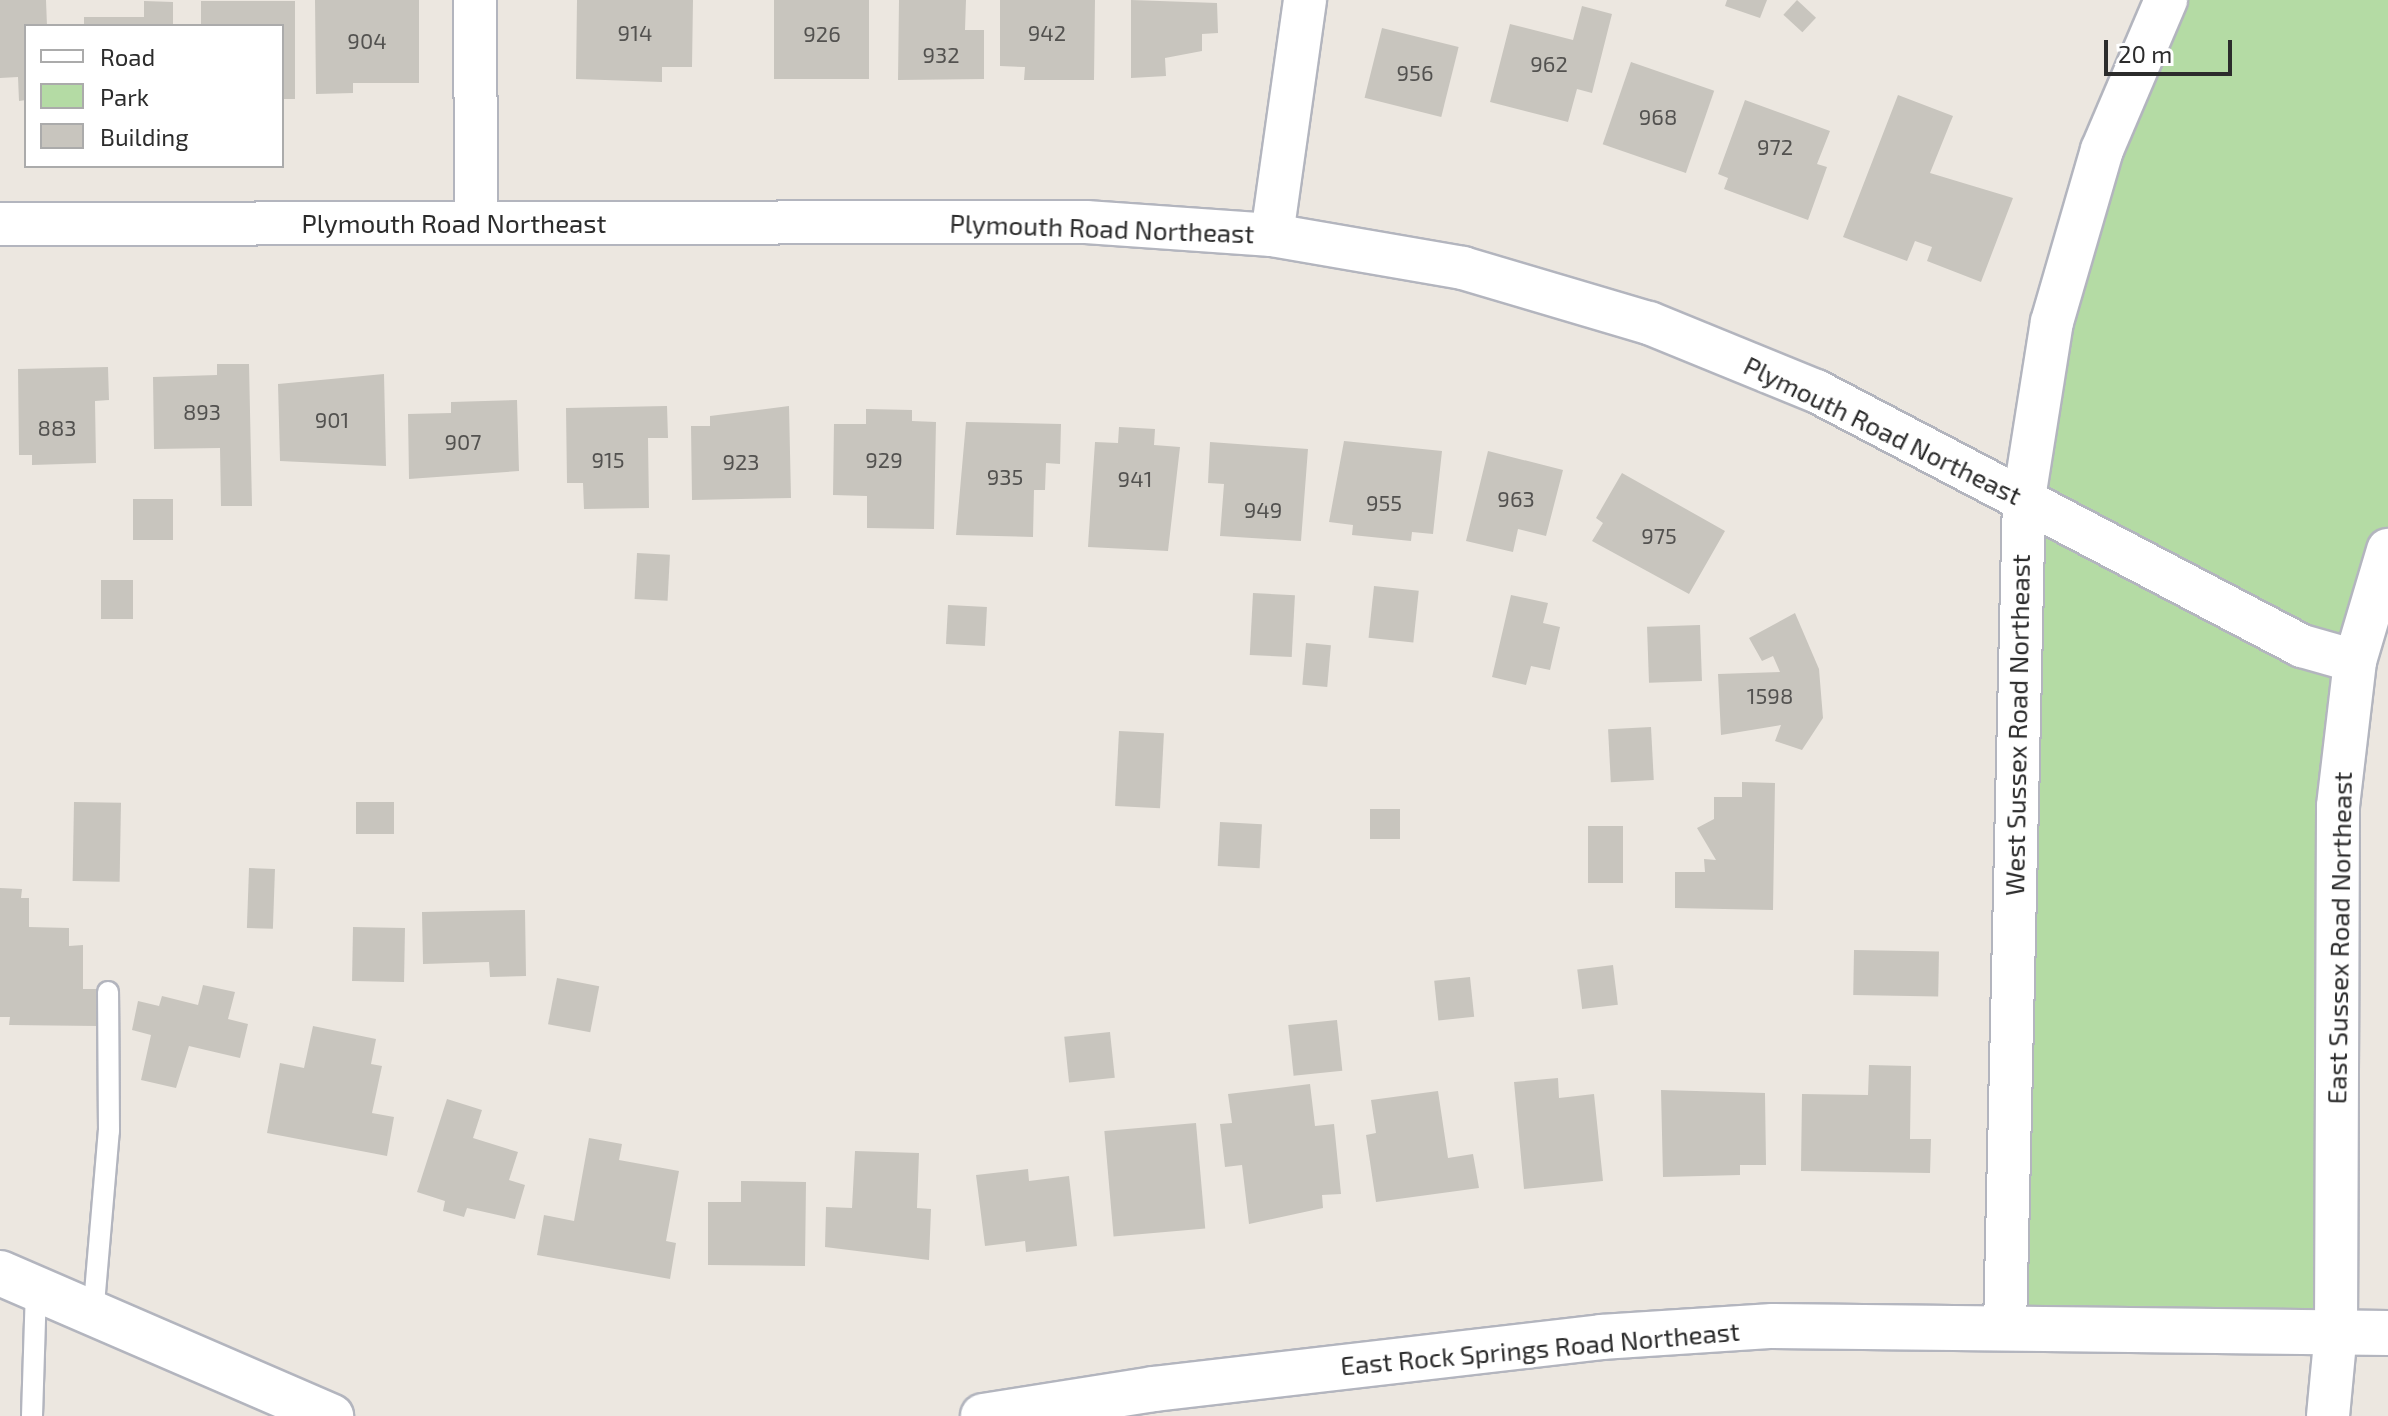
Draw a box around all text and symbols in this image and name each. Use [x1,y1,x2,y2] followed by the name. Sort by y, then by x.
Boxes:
[618,20,652,46] house number: 914
[1028,20,1066,46] house number: 942
[803,21,841,47] house number: 926
[24,24,284,168] legend
[2108,24,2236,74] scale bar
[347,28,387,54] house number: 904
[2118,39,2172,68] text: 20 m
[100,42,155,71] text: Road
[922,42,960,68] house number: 932
[1530,51,1568,77] house number: 962
[1397,60,1433,86] house number: 956
[100,82,149,111] text: Park
[1639,104,1677,130] house number: 968
[100,122,189,151] text: Building
[1757,134,1793,160] house number: 972
[302,207,606,239] street label: Plymouth Road Northeast
[949,207,1255,249] street label: Plymouth Road Northeast
[1739,349,2027,511] street label: Plymouth Road Northeast
[183,399,221,425] house number: 893
[315,407,349,433] house number: 901
[38,415,76,441] house number: 883
[444,429,482,455] house number: 907
[591,447,625,473] house number: 915
[865,447,903,473] house number: 929
[722,449,760,475] house number: 923
[987,464,1023,490] house number: 935
[1118,466,1152,492] house number: 941
[1497,486,1535,512] house number: 963
[1366,490,1402,516] house number: 955
[1244,497,1282,523] house number: 949
[1641,523,1677,549] house number: 975
[1998,554,2036,896] street label: West Sussex Road Northeast
[1747,683,1793,709] house number: 1598
[2320,771,2358,1105] street label: East Sussex Road Northeast
[1339,1315,1741,1381] street label: East Rock Springs Road Northeast

